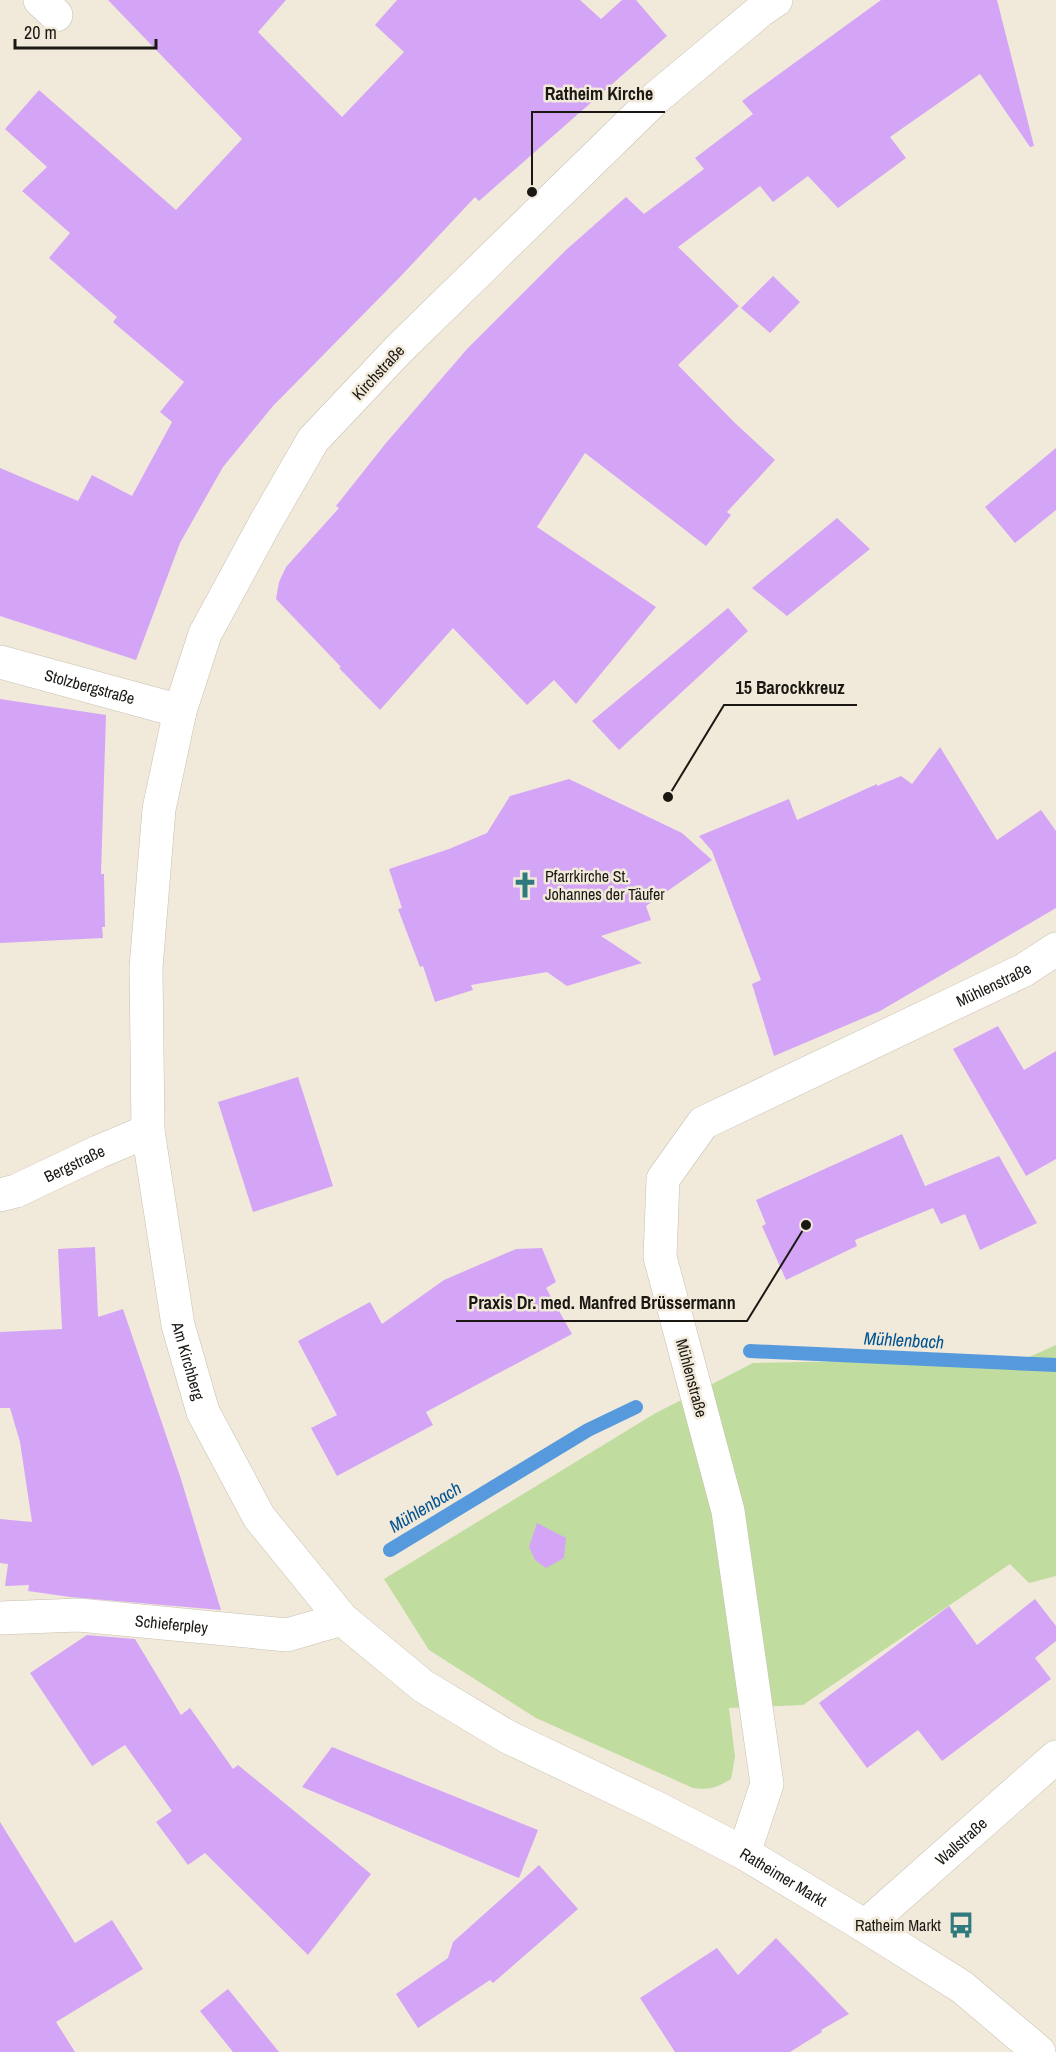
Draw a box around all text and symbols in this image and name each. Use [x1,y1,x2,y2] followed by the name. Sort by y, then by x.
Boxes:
[15,12,156,50] scale bar
[24,20,57,45] text: 20 m
[532,76,665,112] callout: Ratheim Kirche
[545,81,653,106] text: Ratheim Kirche
[347,340,409,404] street label: Kirchstraße
[42,664,137,709] street label: Stolzbergstraße
[724,669,857,705] callout: 15 Barockkreuz
[735,675,845,700] text: 15 Barockkreuz
[545,865,665,905] place label: Pfarrkirche St. Johannes der Täufer
[510,870,540,900] church icon: Pfarrkirche St. Johannes der Täufer
[952,957,1035,1012] street label: Mühlenstraße
[40,1139,108,1187] street label: Bergstraße
[456,1285,747,1321] callout: Praxis Dr. med. Manfred Brüssermann
[468,1290,736,1315] text: Praxis Dr. med. Manfred Brüssermann
[166,1318,210,1403] street label: Am Kirchberg
[863,1325,945,1355] water label: Mühlenbach
[671,1336,713,1420] street label: Mühlenstraße
[384,1476,466,1538] water label: Mühlenbach
[134,1609,209,1638] street label: Schieferpley
[930,1812,991,1870] street label: Wallstraße
[736,1842,831,1912] street label: Ratheimer Markt
[946,1910,976,1940] bus stop icon: Ratheim Markt
[855,1914,941,1936] place label: Ratheim Markt

